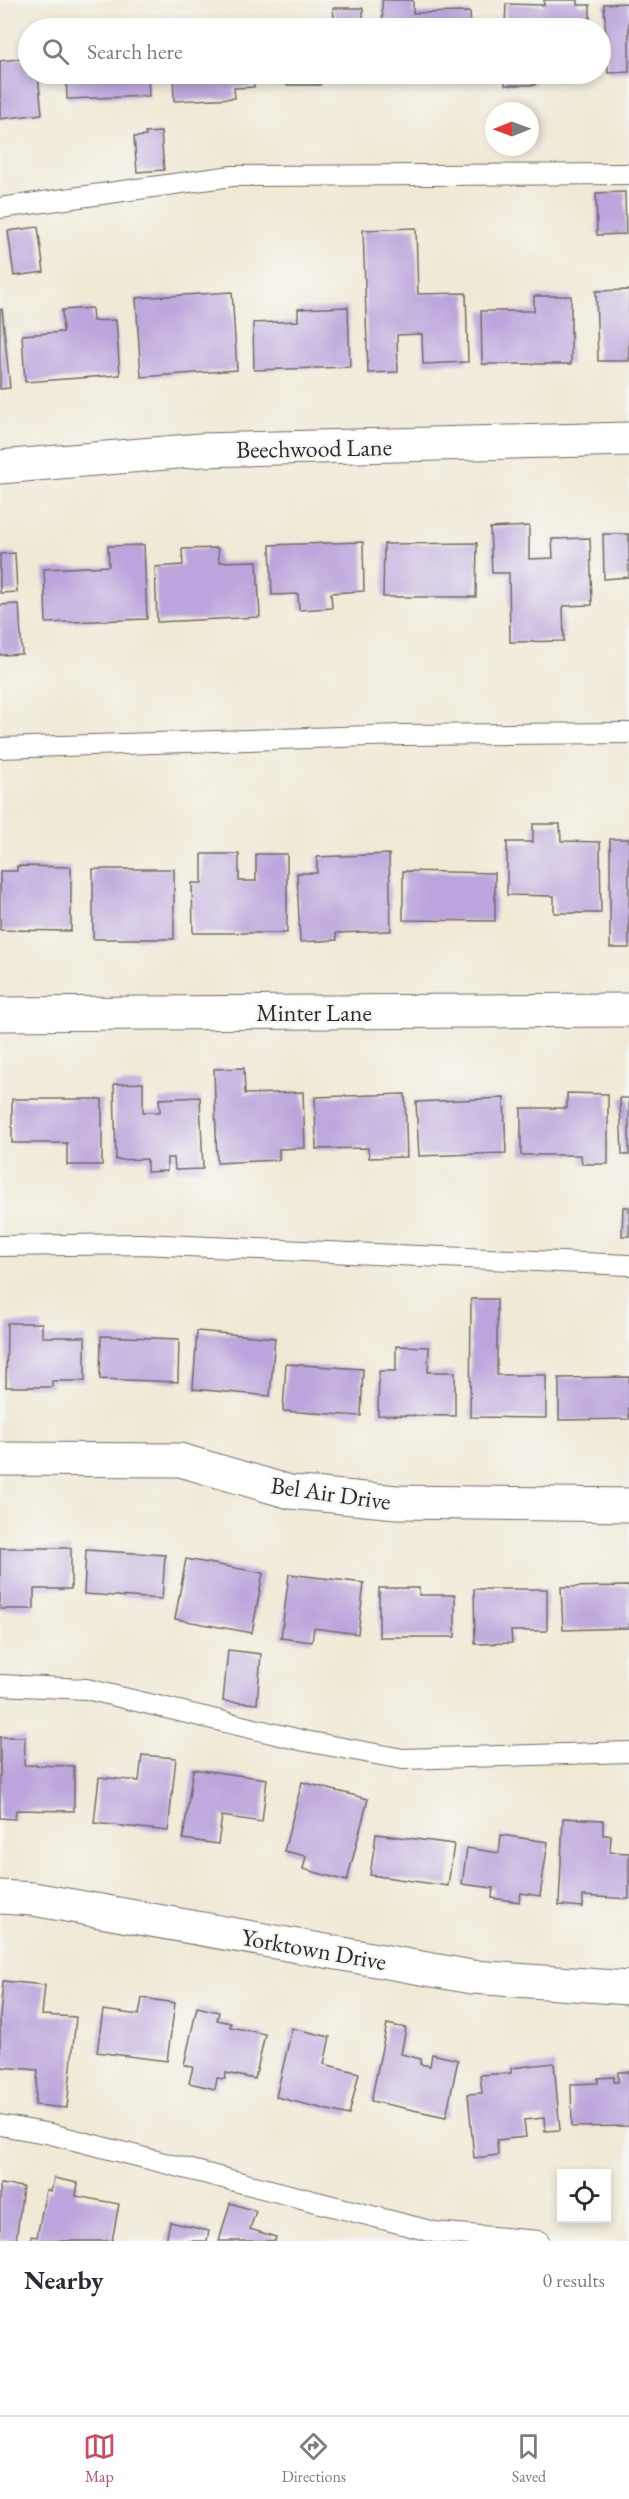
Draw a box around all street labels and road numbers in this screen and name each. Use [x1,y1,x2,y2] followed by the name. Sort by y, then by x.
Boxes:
[236,431,392,465] street label: Beechwood Lane
[256,997,372,1028] street label: Minter Lane
[269,1469,393,1517] street label: Bel Air Drive
[239,1921,389,1977] street label: Yorktown Drive

